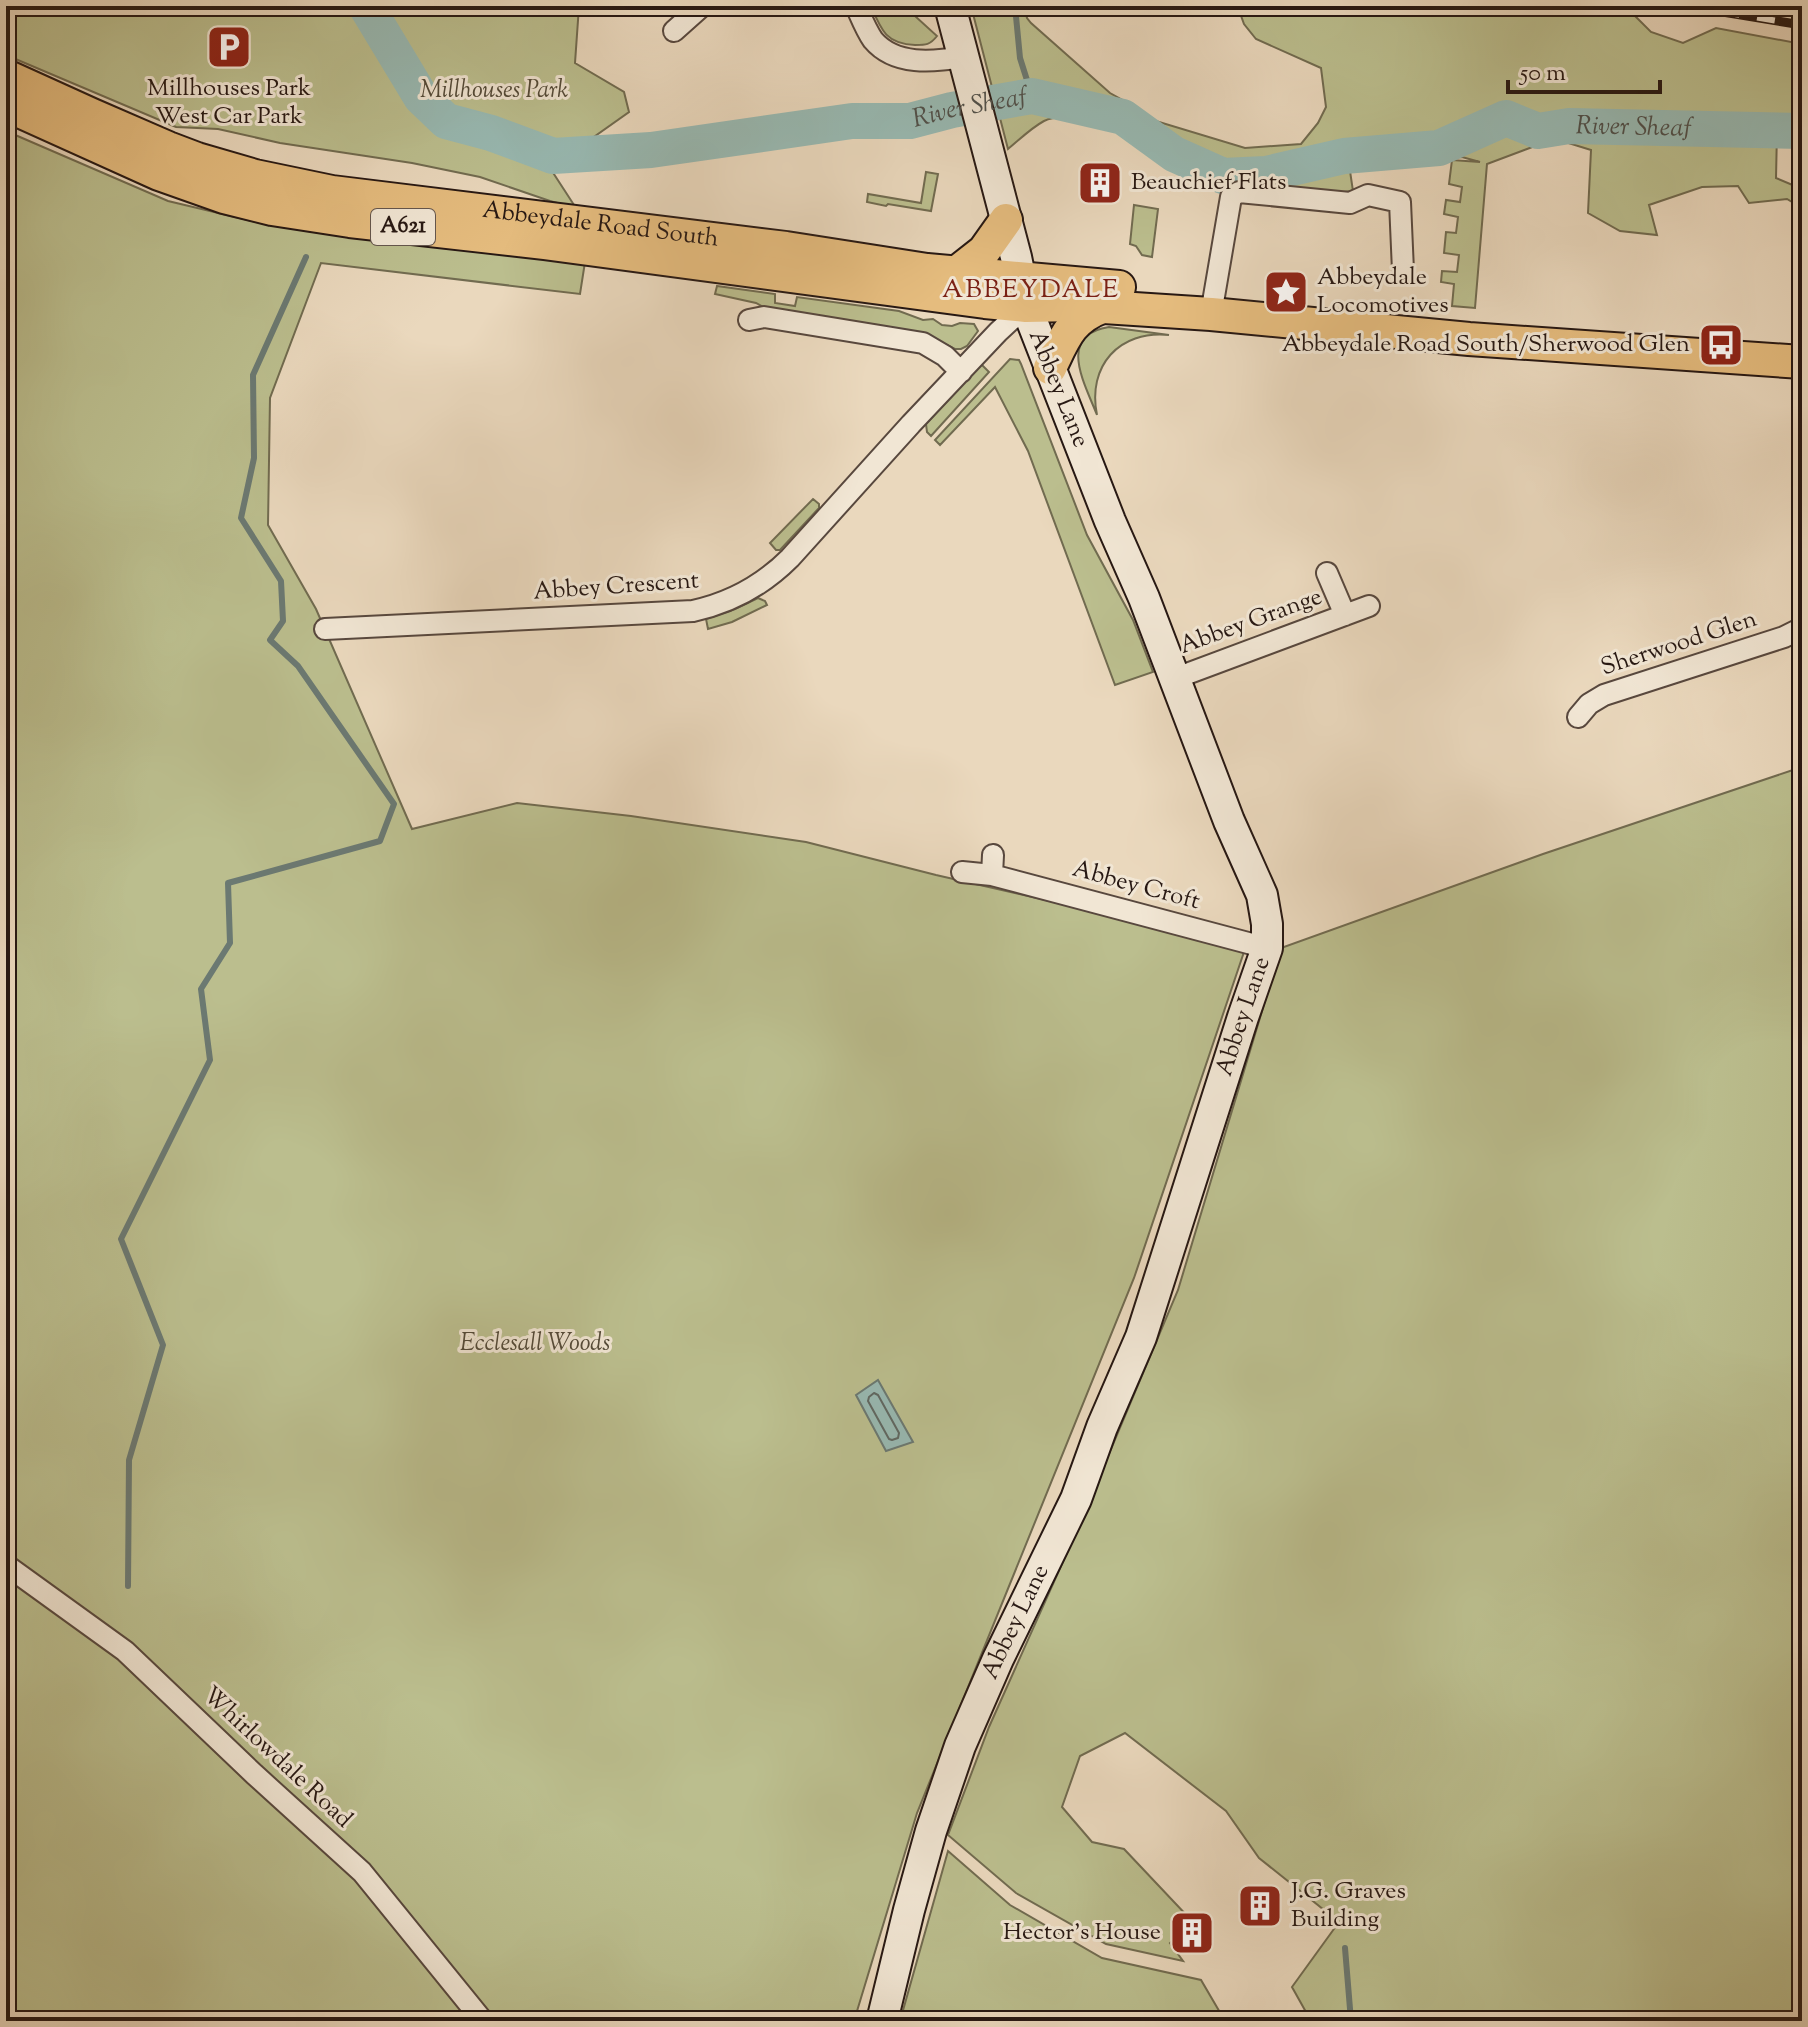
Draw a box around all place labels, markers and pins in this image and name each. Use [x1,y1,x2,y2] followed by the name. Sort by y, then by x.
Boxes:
[205,23,253,71] parking icon: Millhouses Park West Car Park
[147,72,311,134] place label: Millhouses Park West Car Park
[1076,159,1124,207] building icon: Beauchief Flats
[1131,166,1286,200] place label: Beauchief Flats
[1317,261,1449,323] place label: Abbeydale Locomotives
[1262,268,1310,316] place icon: Abbeydale Locomotives
[1697,321,1745,369] bus stop icon: Abbeydale Road South/Sherwood Glen
[1282,328,1690,362] place label: Abbeydale Road South/Sherwood Glen
[1289,1875,1406,1937] place label: J.G. Graves Building
[1236,1882,1284,1930] building icon: J.G. Graves Building
[1168,1909,1216,1957] building icon: Hector's House
[1003,1916,1161,1950] place label: Hector's House

